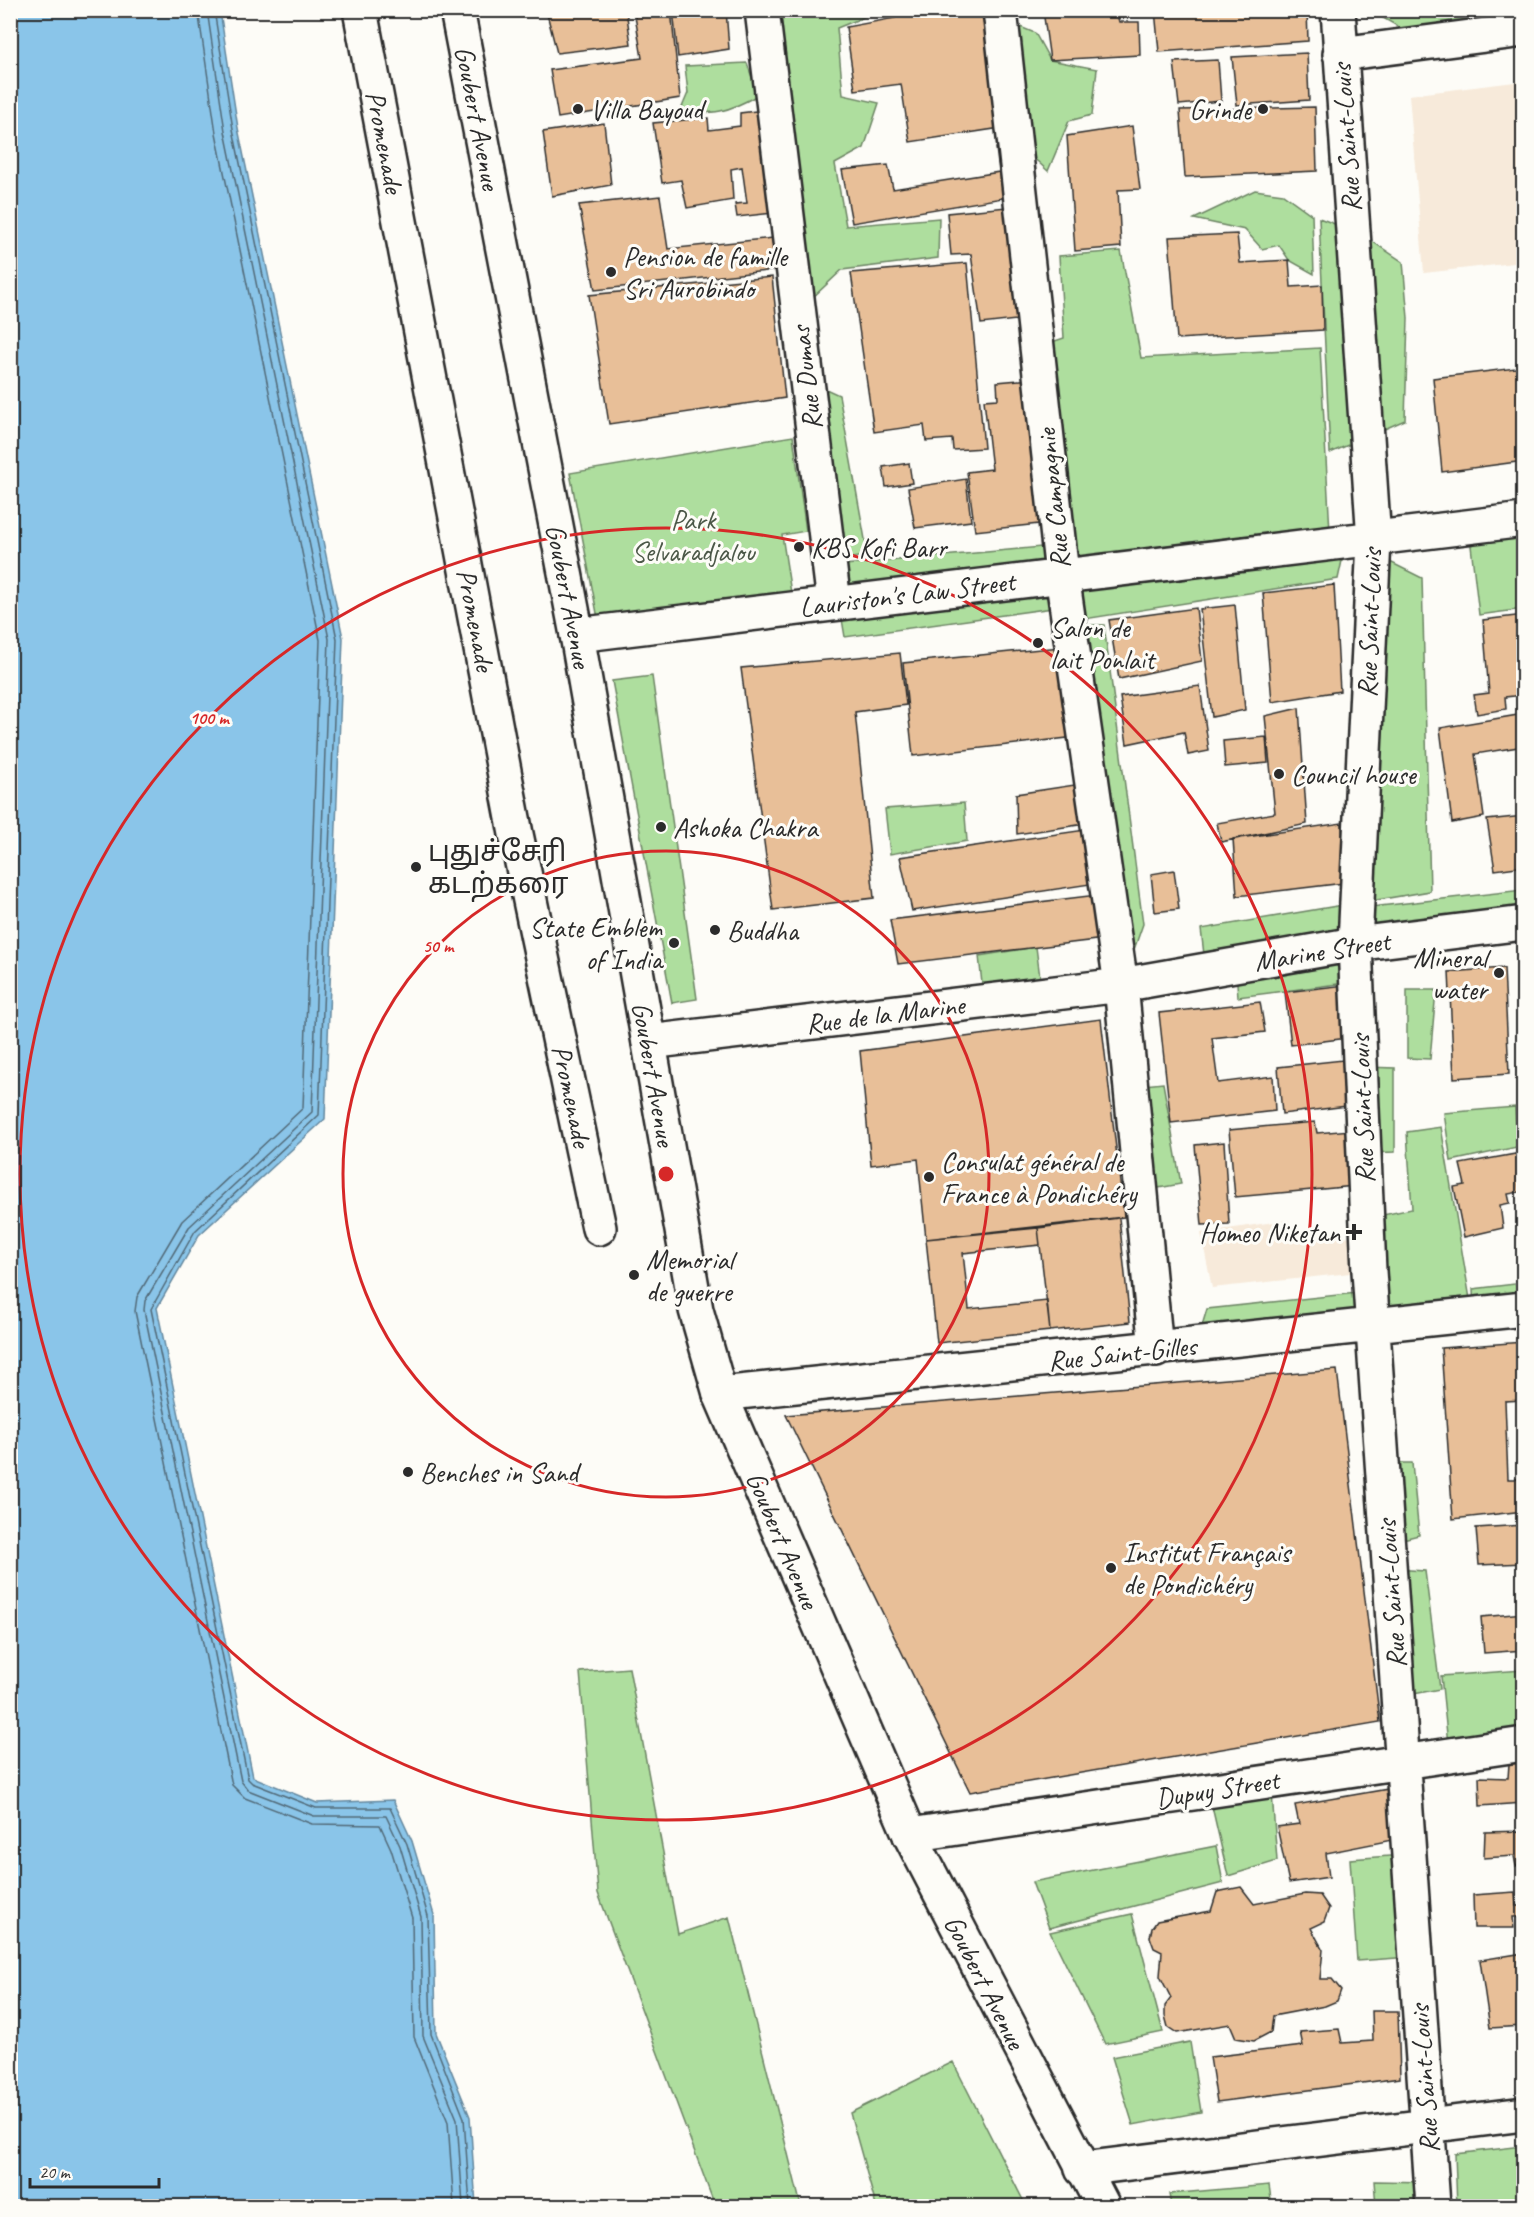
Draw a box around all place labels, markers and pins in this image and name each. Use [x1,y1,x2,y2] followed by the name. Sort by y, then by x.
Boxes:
[590,92,707,127] place label: Villa Bayoud
[1189,92,1253,127] place label: Grinde
[571,102,585,116] marker: Villa Bayoud
[1256,102,1270,116] marker: Grinde
[623,239,789,306] place label: Pension de famille Sri Aurobindo
[604,265,618,279] marker: Pension de famille Sri Aurobindo
[811,530,949,565] place label: KBS Kofi Barr
[792,540,806,554] marker: KBS Kofi Barr
[1050,610,1157,677] place label: Salon de lait Ponlait
[1031,636,1045,650] marker: Salon de lait Ponlait
[1291,757,1417,792] place label: Council house
[1272,767,1286,781] marker: Council house
[673,810,819,845] place label: Ashoka Chakra
[654,820,668,834] marker: Ashoka Chakra
[428,834,568,902] place label: புதுச்சேரி கடற்கரை
[409,860,423,874] marker: புதுச்சேரி கடற்கரை
[529,910,665,977] place label: State Emblem of India
[727,913,800,948] place label: Buddha
[708,923,722,937] marker: Buddha
[667,936,681,950] marker: State Emblem of India
[1413,940,1492,1007] place label: Mineral water
[1492,966,1506,980] marker: Mineral water
[941,1144,1139,1211] place label: Consulat général de France à Pondichéry
[656,1164,676,1184] centre of rings
[922,1170,936,1184] marker: Consulat général de France à Pondichéry
[1199,1215,1341,1250] place label: Homeo Niketan
[1345,1223,1363,1241] marker: Homeo Niketan
[646,1242,738,1309] place label: Memorial de guerre
[627,1268,641,1282] marker: Memorial de guerre
[420,1455,582,1490] place label: Benches in Sand
[401,1465,415,1479] marker: Benches in Sand
[1123,1535,1293,1602] place label: Institut Français de Pondichéry
[1104,1561,1118,1575] marker: Institut Français de Pondichéry

